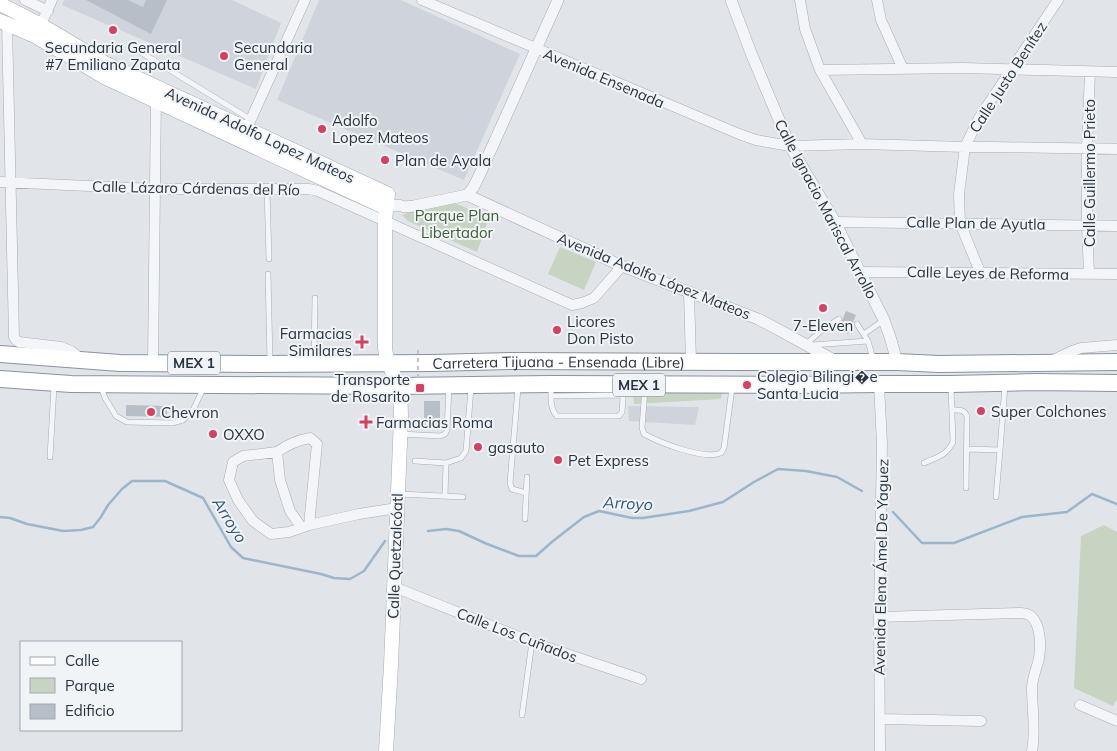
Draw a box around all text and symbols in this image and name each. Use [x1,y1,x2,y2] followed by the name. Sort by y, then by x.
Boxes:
[965,18,1051,136] street label: Calle Justo Benítez
[107,24,119,36] marker: Secundaria General #7 Emiliano Zapata
[45,38,181,74] place label: Secundaria General #7 Emiliano Zapata
[234,38,312,74] place label: Secundaria General
[540,44,668,112] street label: Avenida Ensenada
[218,50,230,62] marker: Secundaria General
[162,83,358,187] street label: Avenida Adolfo Lopez Mateos
[1080,99,1099,247] street label: Calle Guillermo Prieto
[332,111,429,147] place label: Adolfo Lopez Mateos
[770,116,882,302] street label: Calle Ignacio Mariscal Arrollo
[316,123,328,135] marker: Adolfo Lopez Mateos
[395,151,491,170] place label: Plan de Ayala
[379,154,391,166] marker: Plan de Ayala
[92,177,300,199] street label: Calle Lázaro Cárdenas del Río
[415,206,499,242] park label: Parque Plan Libertador
[906,212,1046,234] street label: Calle Plan de Ayutla
[554,228,754,324] street label: Avenida Adolfo López Mateos
[907,262,1069,284] street label: Calle Leyes de Reforma
[817,302,829,314] marker: 7-Eleven
[567,312,634,348] place label: Licores Don Pisto
[793,316,853,335] place label: 7-Eleven
[280,324,352,360] place label: Farmacias Similares
[551,324,563,336] marker: Licores Don Pisto
[356,336,368,348] marker: Farmacias Similares
[432,351,685,372] street label: Carretera Tijuana - Ensenada (Libre)
[168,352,220,374] road number: MEX 1
[757,367,878,403] place label: Colegio Bilingi�e Santa Lucia
[331,370,410,406] place label: Transporte de Rosarito
[613,374,665,396] road number: MEX 1
[741,379,753,391] marker: Colegio Bilingi�e Santa Lucia
[414,382,426,394] marker: Transporte de Rosarito
[991,402,1107,421] place label: Super Colchones
[161,403,219,422] place label: Chevron
[975,405,987,417] marker: Super Colchones
[145,406,157,418] marker: Chevron
[376,413,493,432] place label: Farmacias Roma
[360,416,372,428] marker: Farmacias Roma
[223,425,265,444] place label: OXXO
[207,428,219,440] marker: OXXO
[488,438,545,457] place label: gasauto
[472,441,484,453] marker: gasauto
[568,451,649,470] place label: Pet Express
[552,454,564,466] marker: Pet Express
[870,458,892,676] street label: Avenida Elena Ámel De Yaguez
[602,492,653,514] water label: Arroyo
[208,493,252,546] water label: Arroyo
[383,493,407,619] street label: Calle Quetzalcóatl
[454,603,580,667] street label: Calle Los Cuñados
[20,641,182,731] legend
[65,651,99,670] text: Calle
[65,676,115,695] text: Parque
[65,701,115,720] text: Edificio

